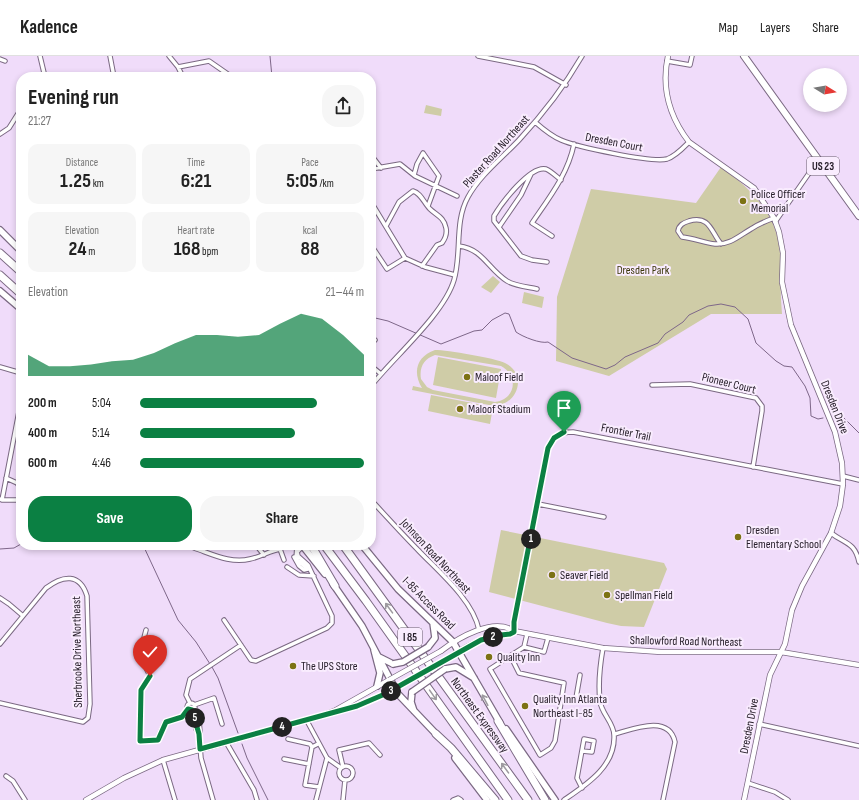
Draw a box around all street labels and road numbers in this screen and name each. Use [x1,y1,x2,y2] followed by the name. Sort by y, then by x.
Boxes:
[460,112,533,191] street label: Plaster Road Northeast
[584,130,644,155] street label: Dresden Court
[807,157,839,175] road number: US 23
[700,370,758,398] street label: Pioneer Court
[817,378,852,436] street label: Dresden Drive
[600,420,652,445] street label: Frontier Trail
[396,515,474,597] street label: Johnson Road Northeast
[399,574,458,633] street label: I-85 Access Road
[69,596,86,708] street label: Sherbrooke Drive Northeast
[398,628,422,646] road number: I 85
[630,633,743,650] street label: Shallowford Road Northeast
[447,675,512,756] street label: Northeast Expressway
[737,697,762,755] street label: Dresden Drive

